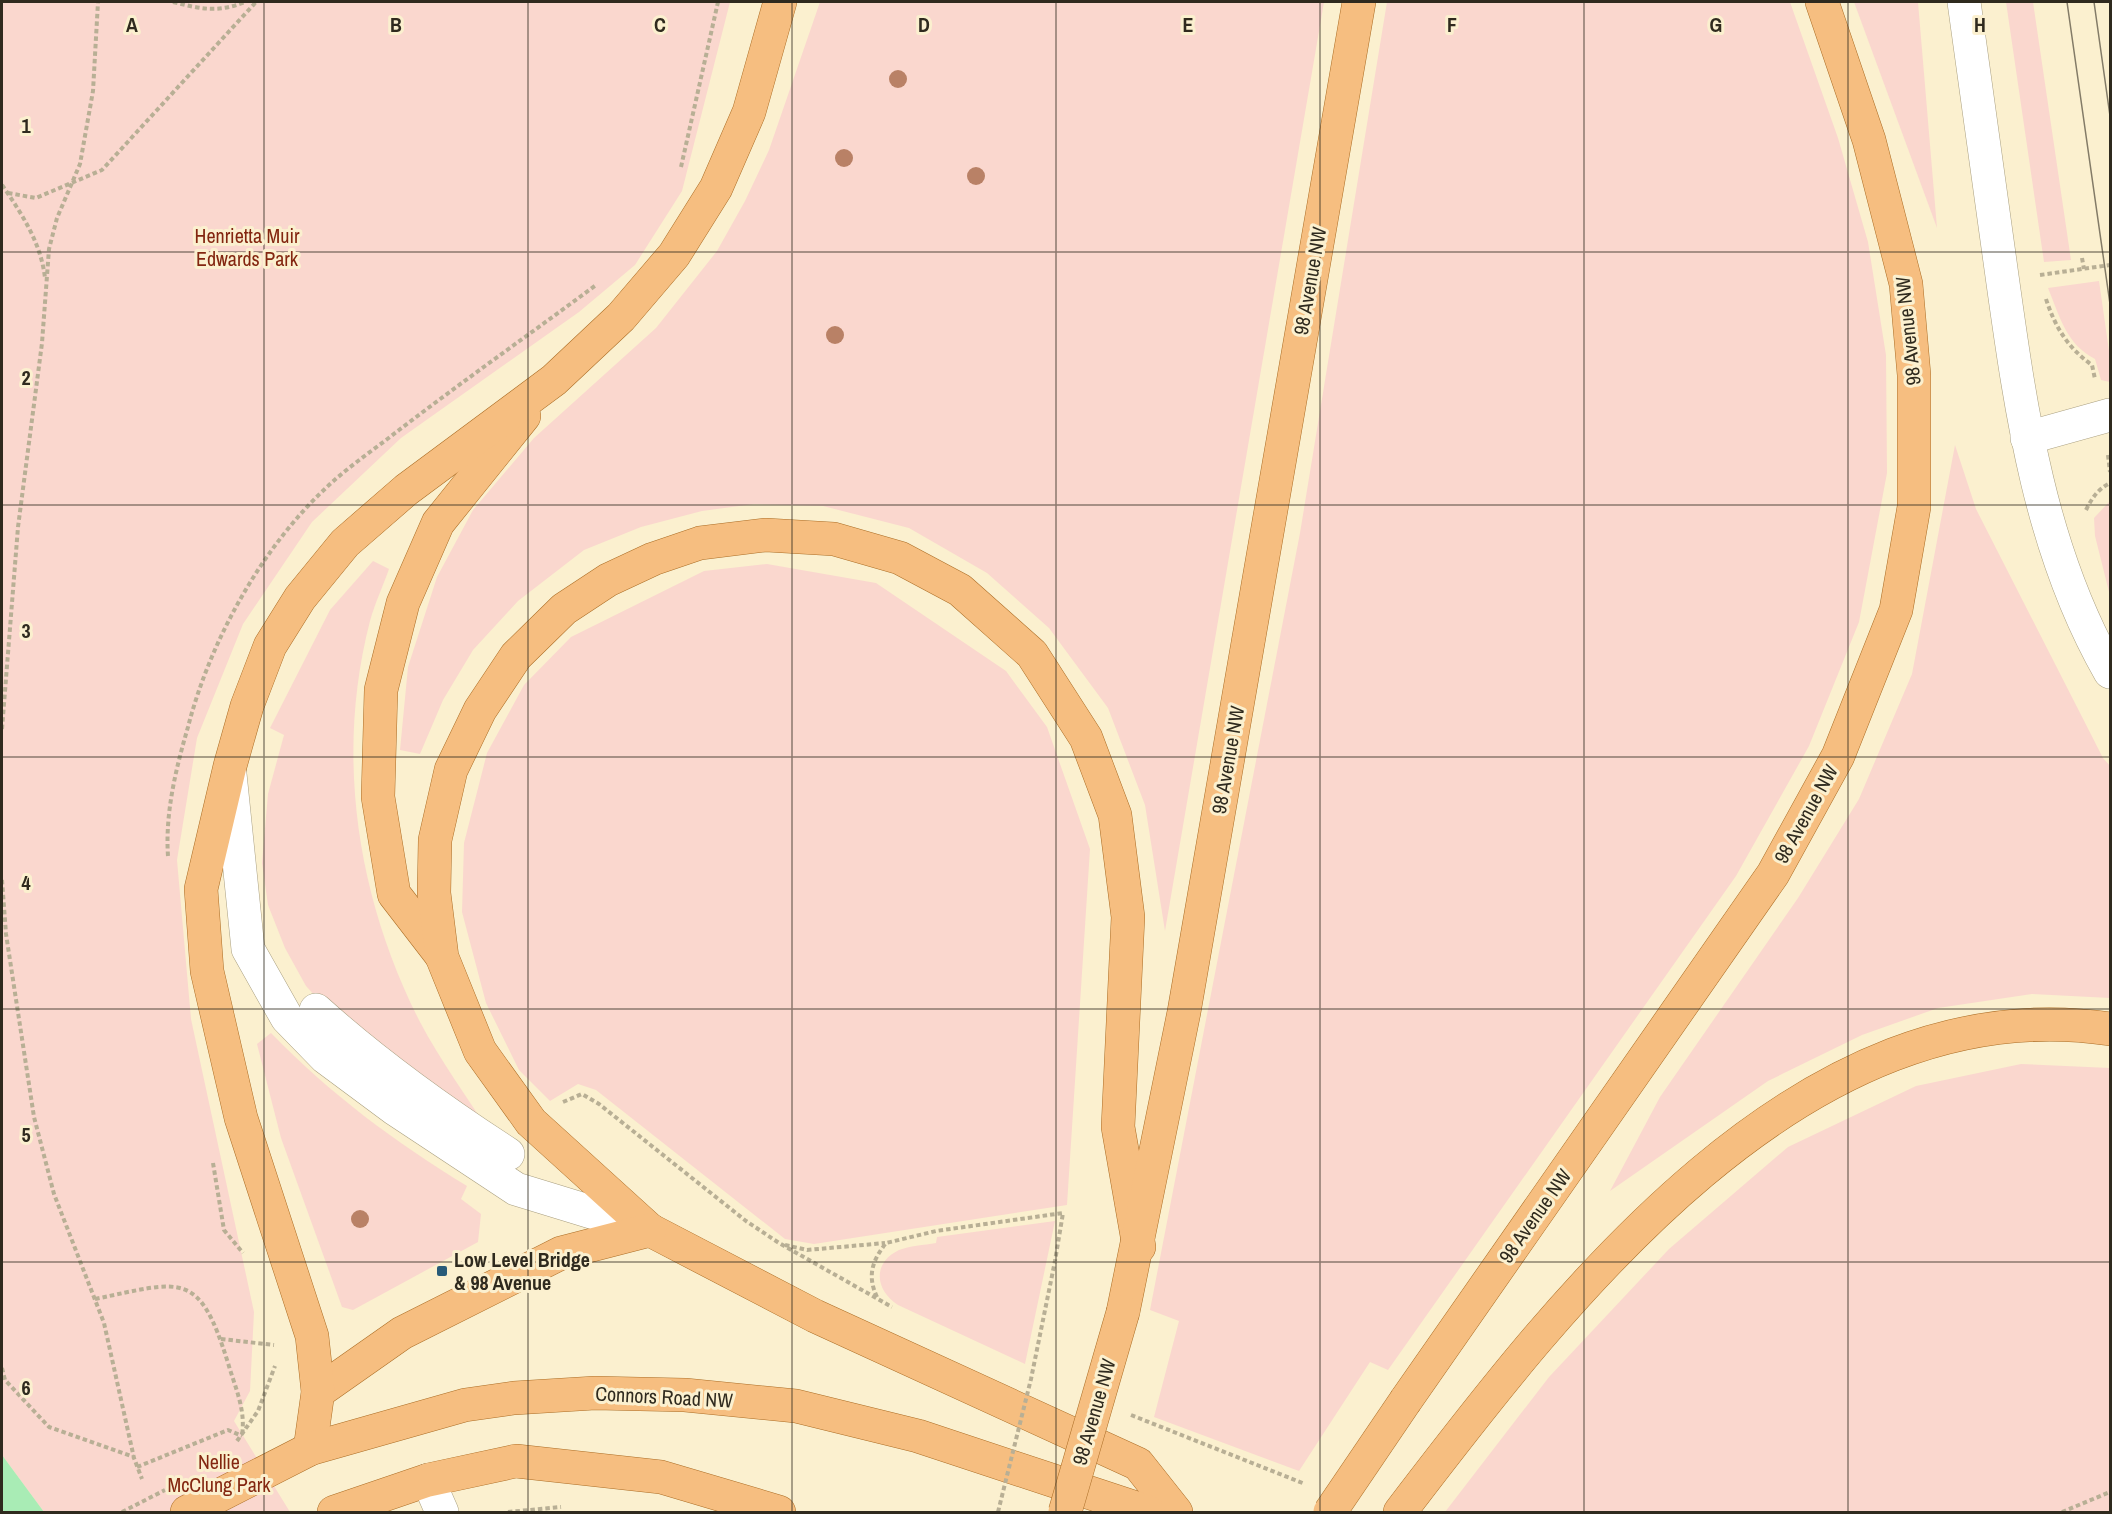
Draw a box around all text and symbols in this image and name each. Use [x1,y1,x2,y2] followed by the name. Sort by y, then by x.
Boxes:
[126,11,138,38] text: A
[390,11,402,38] text: B
[654,11,666,38] text: C
[918,11,930,38] text: D
[1183,11,1194,38] text: E
[1447,11,1457,38] text: F
[1710,11,1722,38] text: G
[1974,11,1986,38] text: H
[21,112,31,139] text: 1
[195,222,300,272] park label: Henrietta Muir Edwards Park
[1287,224,1332,337] street label: 98 Avenue NW
[1888,275,1927,387] street label: 98 Avenue NW
[21,364,31,391] text: 2
[21,617,31,644] text: 3
[1205,703,1250,816] street label: 98 Avenue NW
[1767,759,1844,868] street label: 98 Avenue NW
[21,869,31,896] text: 4
[21,1121,31,1148] text: 5
[1492,1163,1577,1268] street label: 98 Avenue NW
[454,1246,590,1296] place label: Low Level Bridge & 98 Avenue
[435,1264,449,1278] marker: Low Level Bridge & 98 Avenue
[1066,1355,1122,1468] street label: 98 Avenue NW
[21,1374,31,1401] text: 6
[595,1379,734,1414] street label: Connors Road NW
[168,1448,271,1498] park label: Nellie McClung Park

